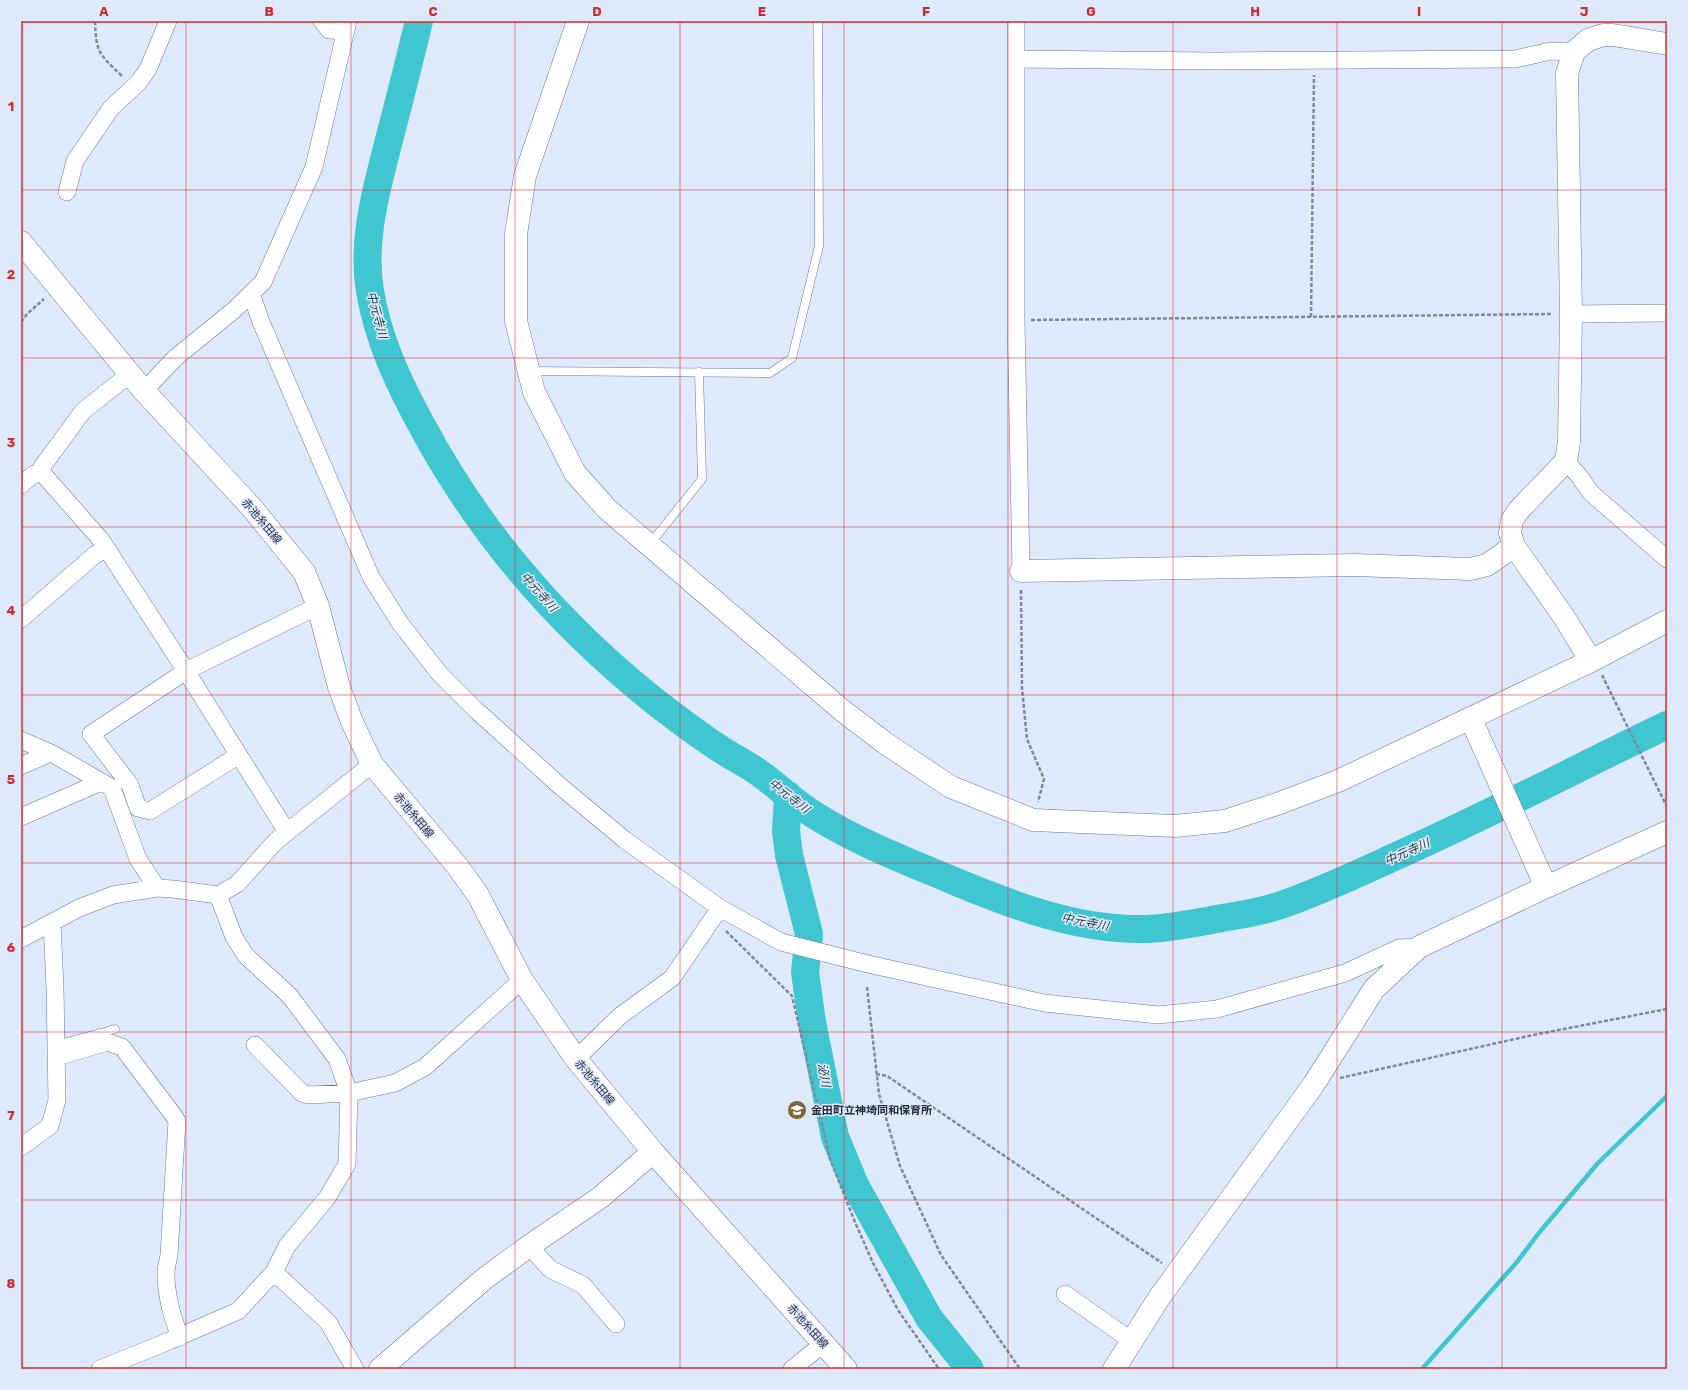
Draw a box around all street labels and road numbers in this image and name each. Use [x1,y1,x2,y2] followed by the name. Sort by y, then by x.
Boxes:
[239,496,284,547] street label: 赤池糸田線
[391,790,436,841] street label: 赤池糸田線
[572,1057,617,1108] street label: 赤池糸田線
[784,1302,831,1351] street label: 赤池糸田線

